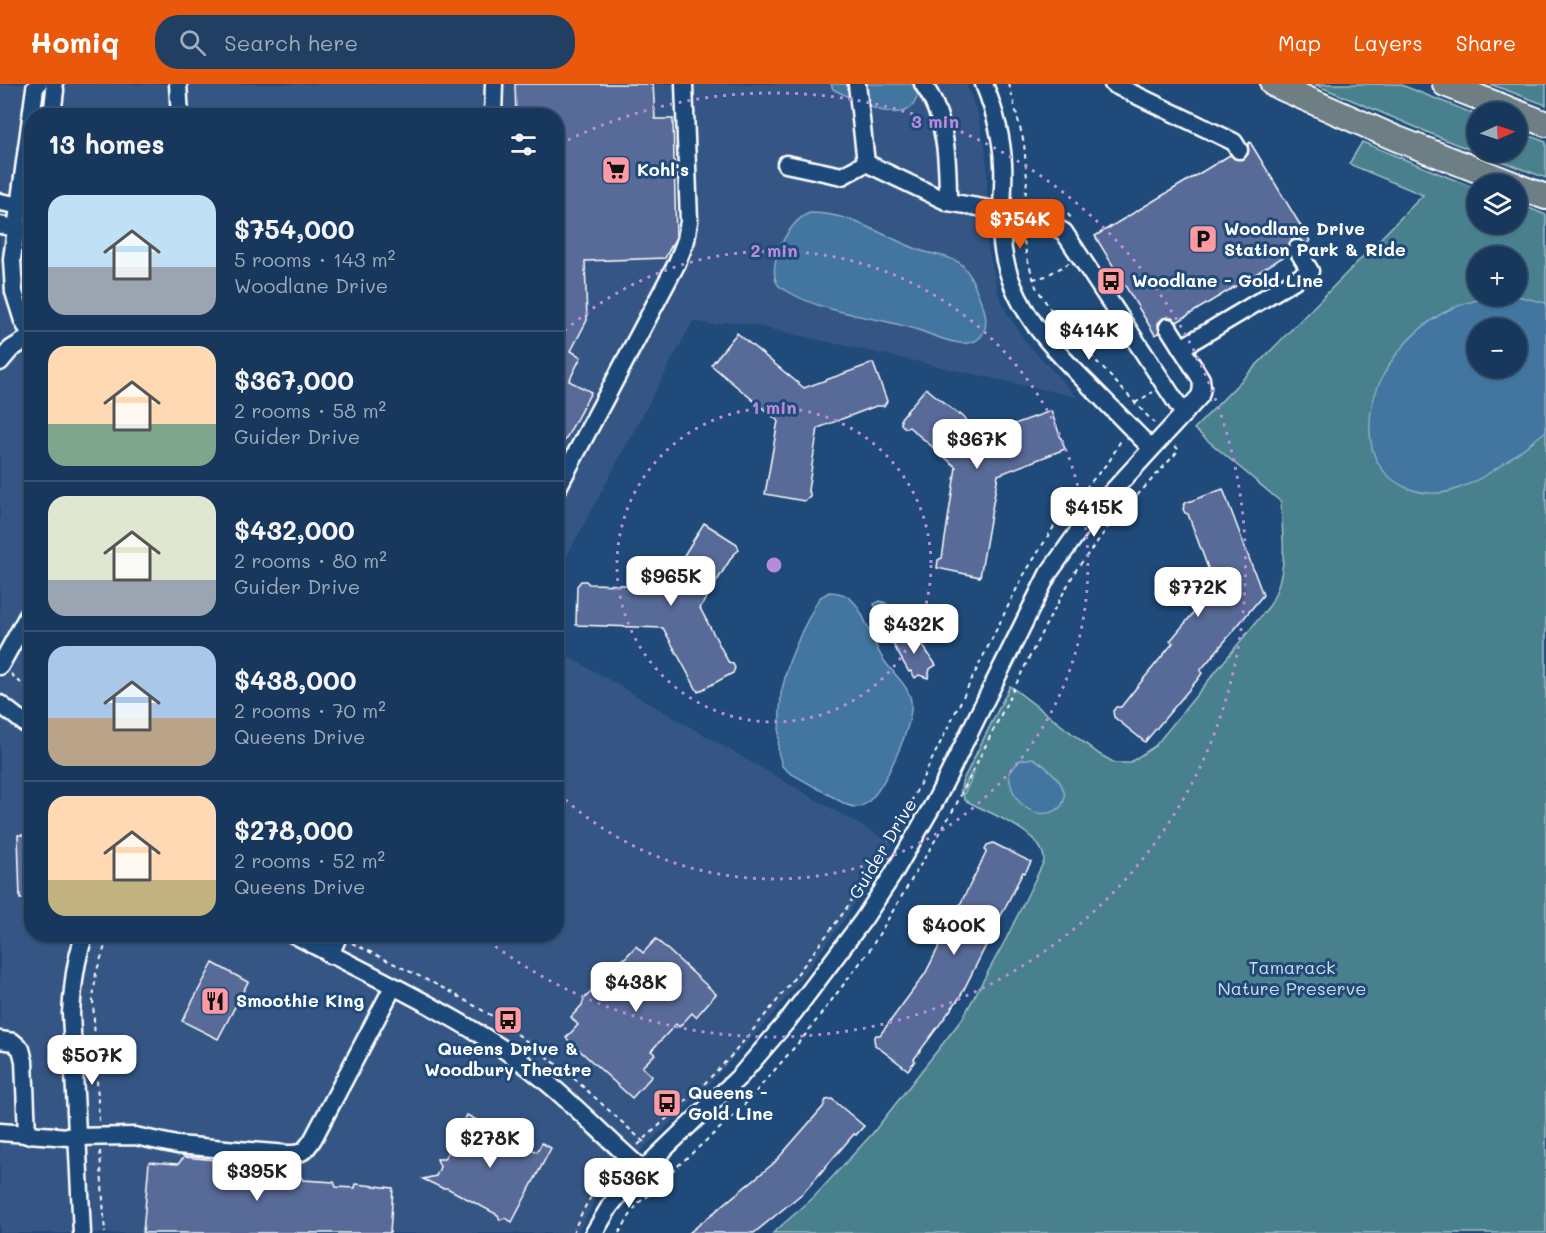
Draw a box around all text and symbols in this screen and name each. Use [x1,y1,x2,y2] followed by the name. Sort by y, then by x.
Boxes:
[155,15,575,69] search box
[30,24,119,60] text: Homiq
[176,26,209,59] icon: search
[224,28,358,57] text: Search here
[1278,29,1321,56] text: Map
[1354,29,1423,56] text: Layers
[1456,29,1516,56] text: Share
[1467,102,1527,162] north arrow
[1467,102,1527,378] map controls
[911,109,959,133] text: 3 min
[48,127,165,161] text: 13 homes
[507,128,540,161] icon: filters
[600,154,632,186] supermarket icon: Kohl's
[637,157,689,181] place label: Kohl's
[1467,174,1527,234] button: layers
[978,199,1062,250] pin: $754K
[989,205,1051,231] text: $754K
[234,212,354,246] text: $754,000
[1224,216,1406,261] place label: Woodlane Drive Station Park & Ride
[96,219,168,291] icon: home
[1187,223,1219,255] parking icon: Woodlane Drive Station Park & Ride
[750,238,798,262] text: 2 min
[234,246,395,272] text: 5 rooms · 143 m²
[1467,246,1527,306] button: +
[1095,265,1127,297] bus stop icon: Woodlane - Gold Line
[1132,268,1323,292] place label: Woodlane - Gold Line
[234,272,388,298] text: Woodlane Drive
[1047,310,1131,361] pin: $414K
[1059,316,1119,342] text: $414K
[1467,318,1527,378] button: −
[234,363,354,397] text: $367,000
[96,370,168,442] icon: home
[751,395,797,419] text: 1 min
[234,397,386,423] text: 2 rooms · 58 m²
[935,419,1019,470] pin: $367K
[234,423,360,449] text: Guider Drive
[947,425,1007,451] text: $367K
[1052,487,1136,538] pin: $415K
[1065,493,1123,519] text: $415K
[234,513,355,547] text: $432,000
[96,520,168,592] icon: home
[234,547,387,573] text: 2 rooms · 80 m²
[764,555,784,575] centre of rings
[629,556,713,607] pin: $965K
[640,562,702,588] text: $965K
[1156,567,1240,618] pin: $772K
[234,573,360,599] text: Guider Drive
[1169,573,1227,599] text: $772K
[872,604,956,655] pin: $432K
[883,610,945,636] text: $432K
[234,663,356,697] text: $438,000
[96,670,168,742] icon: home
[234,697,386,723] text: 2 rooms · 70 m²
[234,723,365,749] text: Queens Drive
[843,794,922,903] street label: Guider Drive
[234,813,353,847] text: $278,000
[96,820,168,892] icon: home
[234,847,385,873] text: 2 rooms · 52 m²
[234,873,365,899] text: Queens Drive
[912,905,996,956] pin: $400K
[922,911,986,937] text: $400K
[1218,955,1366,1000] park label: Tamarack Nature Preserve
[594,962,678,1013] pin: $438K
[605,968,667,994] text: $438K
[199,985,231,1017] restaurant icon: Smoothie King
[236,988,364,1012] place label: Smoothie King
[492,1004,524,1036] bus stop icon: Queens Drive & Woodbury Theatre
[50,1035,134,1086] pin: $507K
[425,1036,592,1081] place label: Queens Drive & Woodbury Theatre
[61,1041,123,1067] text: $507K
[688,1080,773,1125] place label: Queens - Gold Line
[651,1087,683,1119] bus stop icon: Queens - Gold Line
[448,1118,532,1169] pin: $278K
[460,1124,520,1150] text: $278K
[215,1151,299,1202] pin: $395K
[226,1157,288,1183] text: $395K
[587,1158,671,1209] pin: $536K
[598,1164,660,1190] text: $536K

